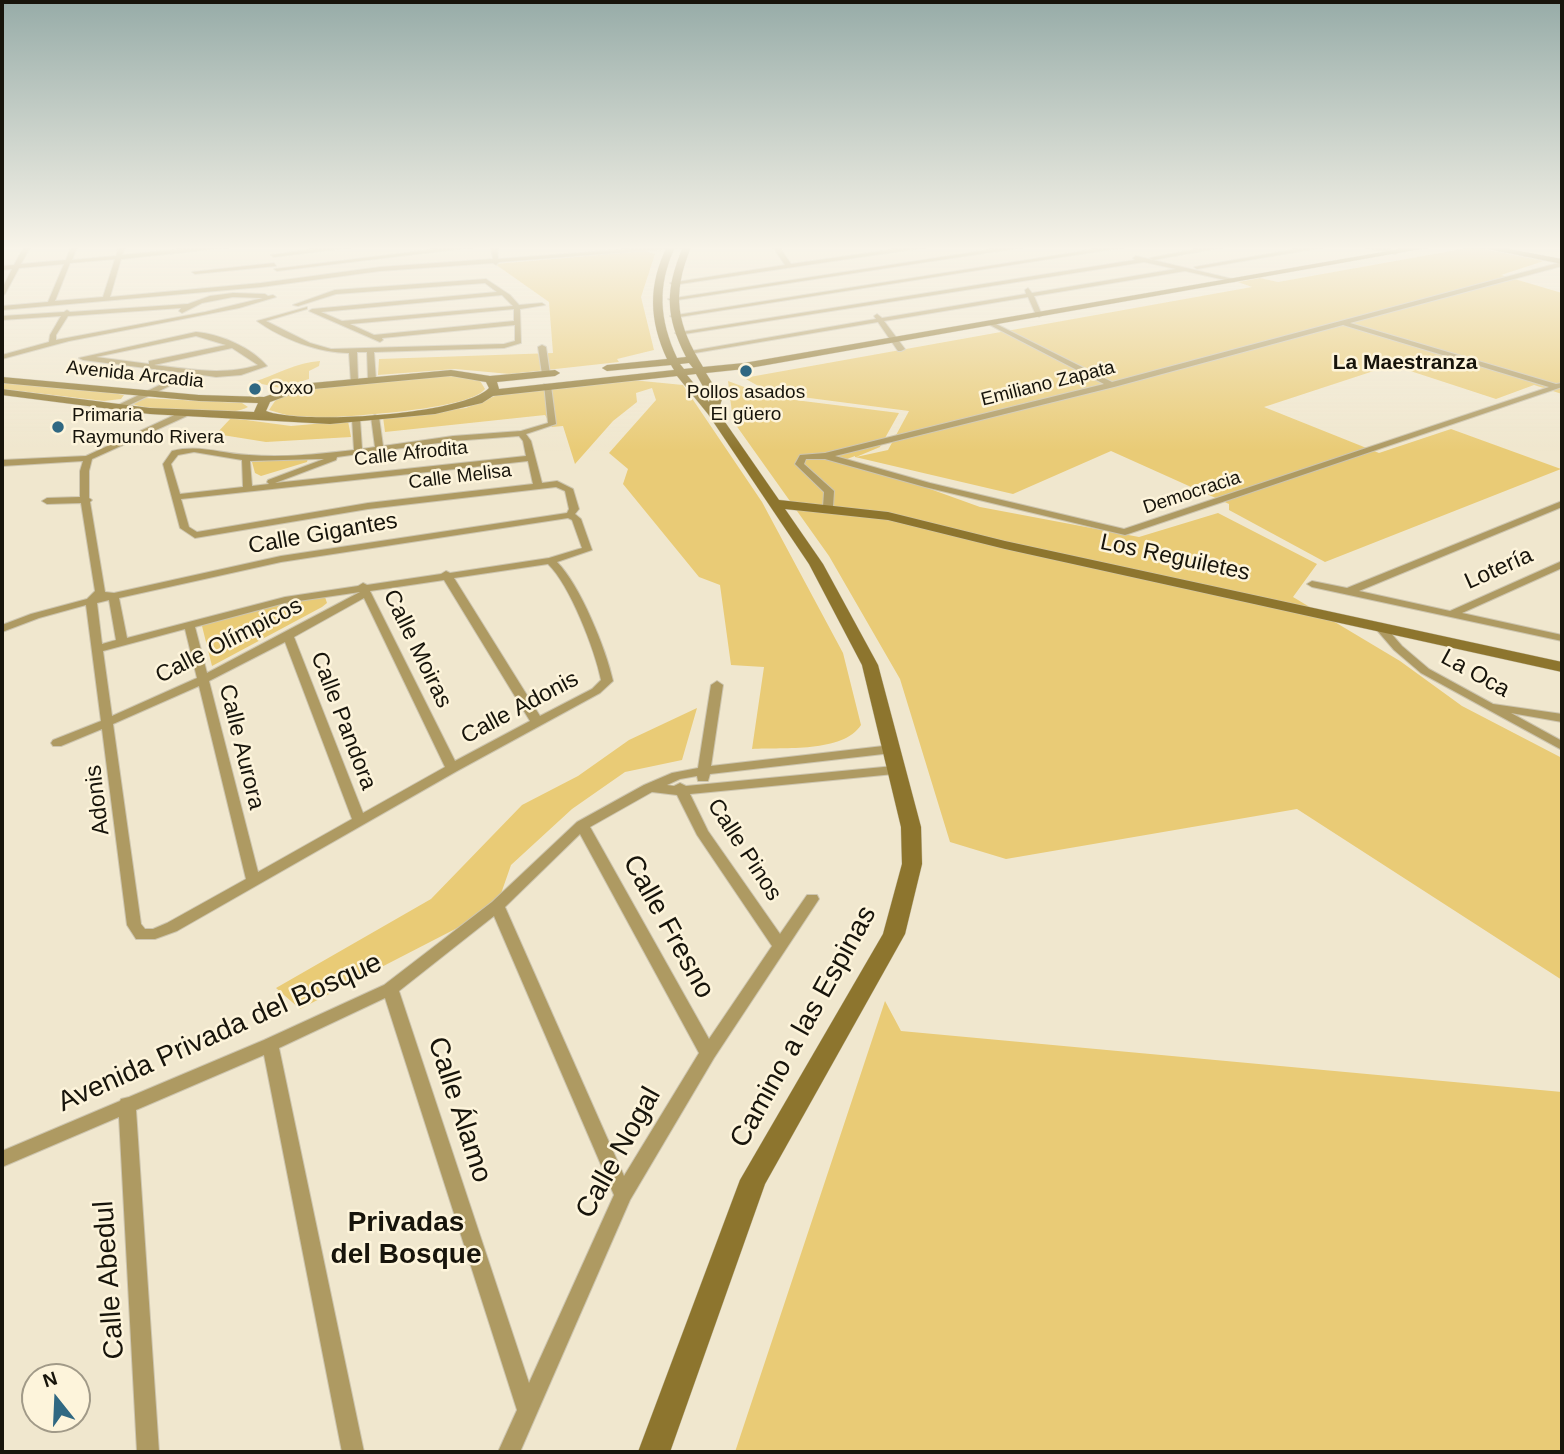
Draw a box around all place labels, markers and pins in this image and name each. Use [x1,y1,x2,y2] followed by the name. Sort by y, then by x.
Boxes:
[738,363,754,379] marker: Pollos asados El güero
[269,378,313,400] place label: Oxxo
[247,381,263,397] marker: Oxxo
[687,382,805,426] place label: Pollos asados El güero
[72,405,224,449] place label: Primaria Raymundo Rivera
[50,419,66,435] marker: Primaria Raymundo Rivera

